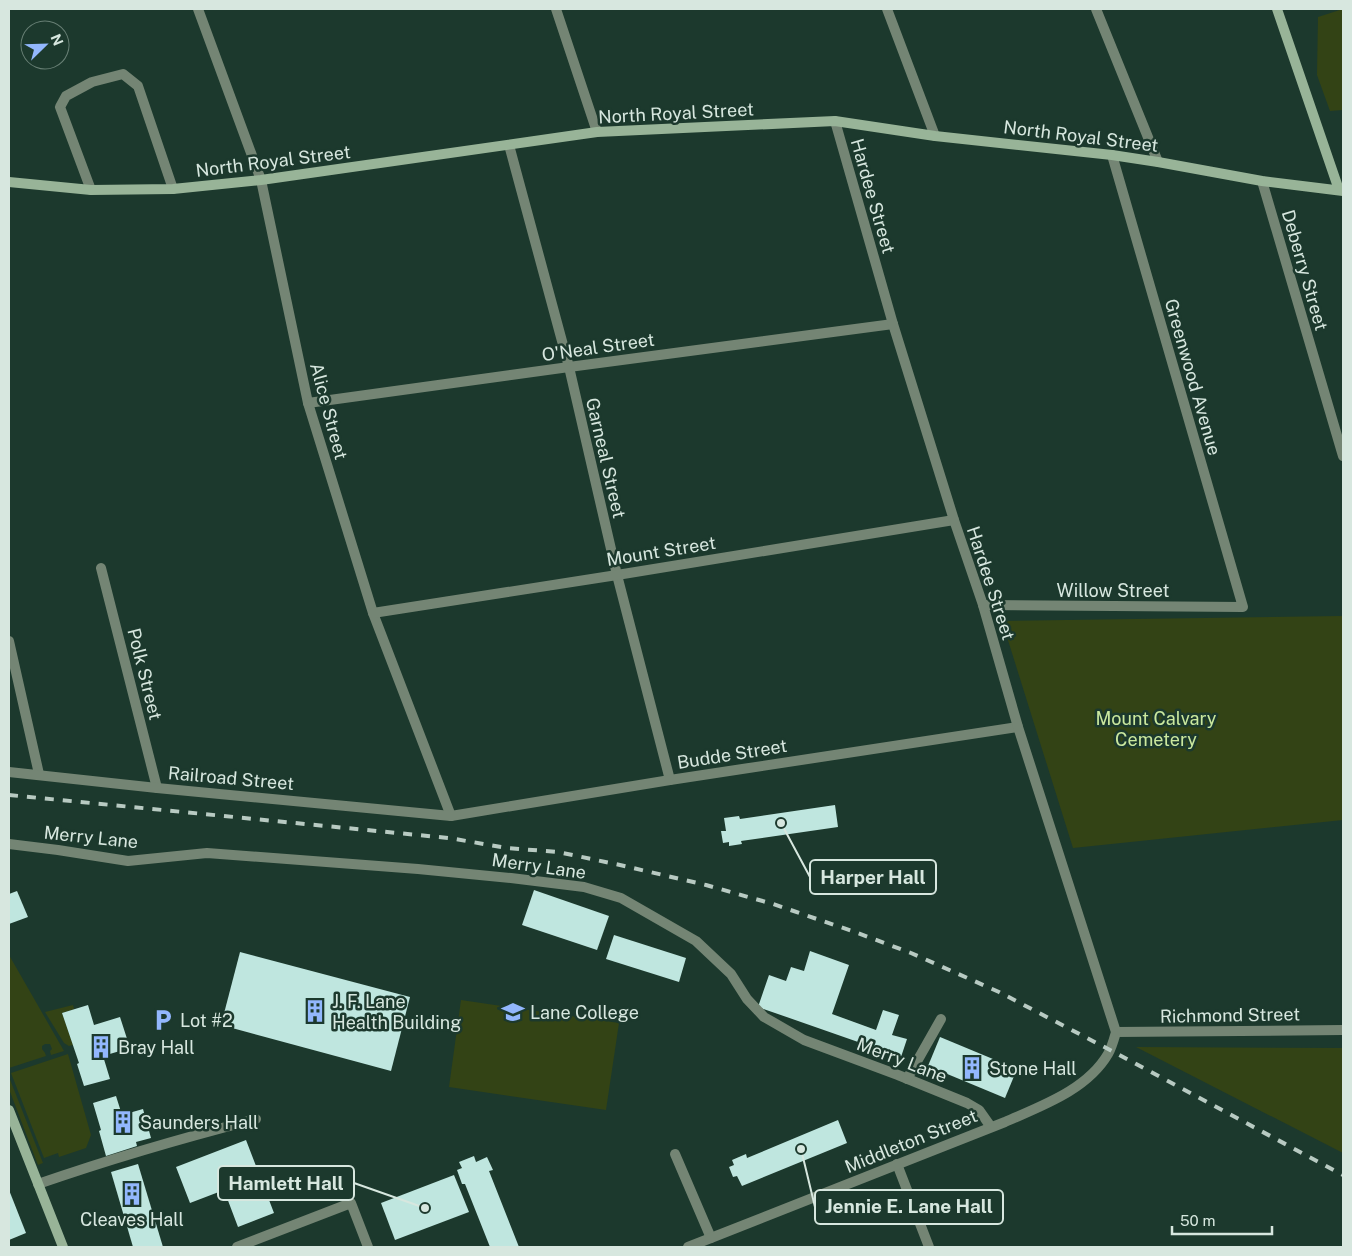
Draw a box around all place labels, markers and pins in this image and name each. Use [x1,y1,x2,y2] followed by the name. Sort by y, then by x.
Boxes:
[810,860,936,894] callout: Harper Hall
[332,991,461,1033] place label: J. F. Lane Health Building
[302,998,328,1024] building icon: J. F. Lane Health Building
[500,999,526,1025] school or university icon: Lane College
[530,1002,639,1023] place label: Lane College
[150,1007,176,1033] parking icon: Lot #2
[180,1010,233,1031] place label: Lot #2
[88,1034,114,1060] building icon: Bray Hall
[118,1037,195,1058] place label: Bray Hall
[959,1055,985,1081] building icon: Stone Hall
[989,1058,1077,1079] place label: Stone Hall
[110,1109,136,1135] building icon: Saunders Hall
[140,1112,259,1133] place label: Saunders Hall
[218,1166,354,1200] callout: Hamlett Hall
[119,1181,145,1207] building icon: Cleaves Hall
[815,1190,1003,1224] callout: Jennie E. Lane Hall
[80,1209,184,1230] place label: Cleaves Hall

